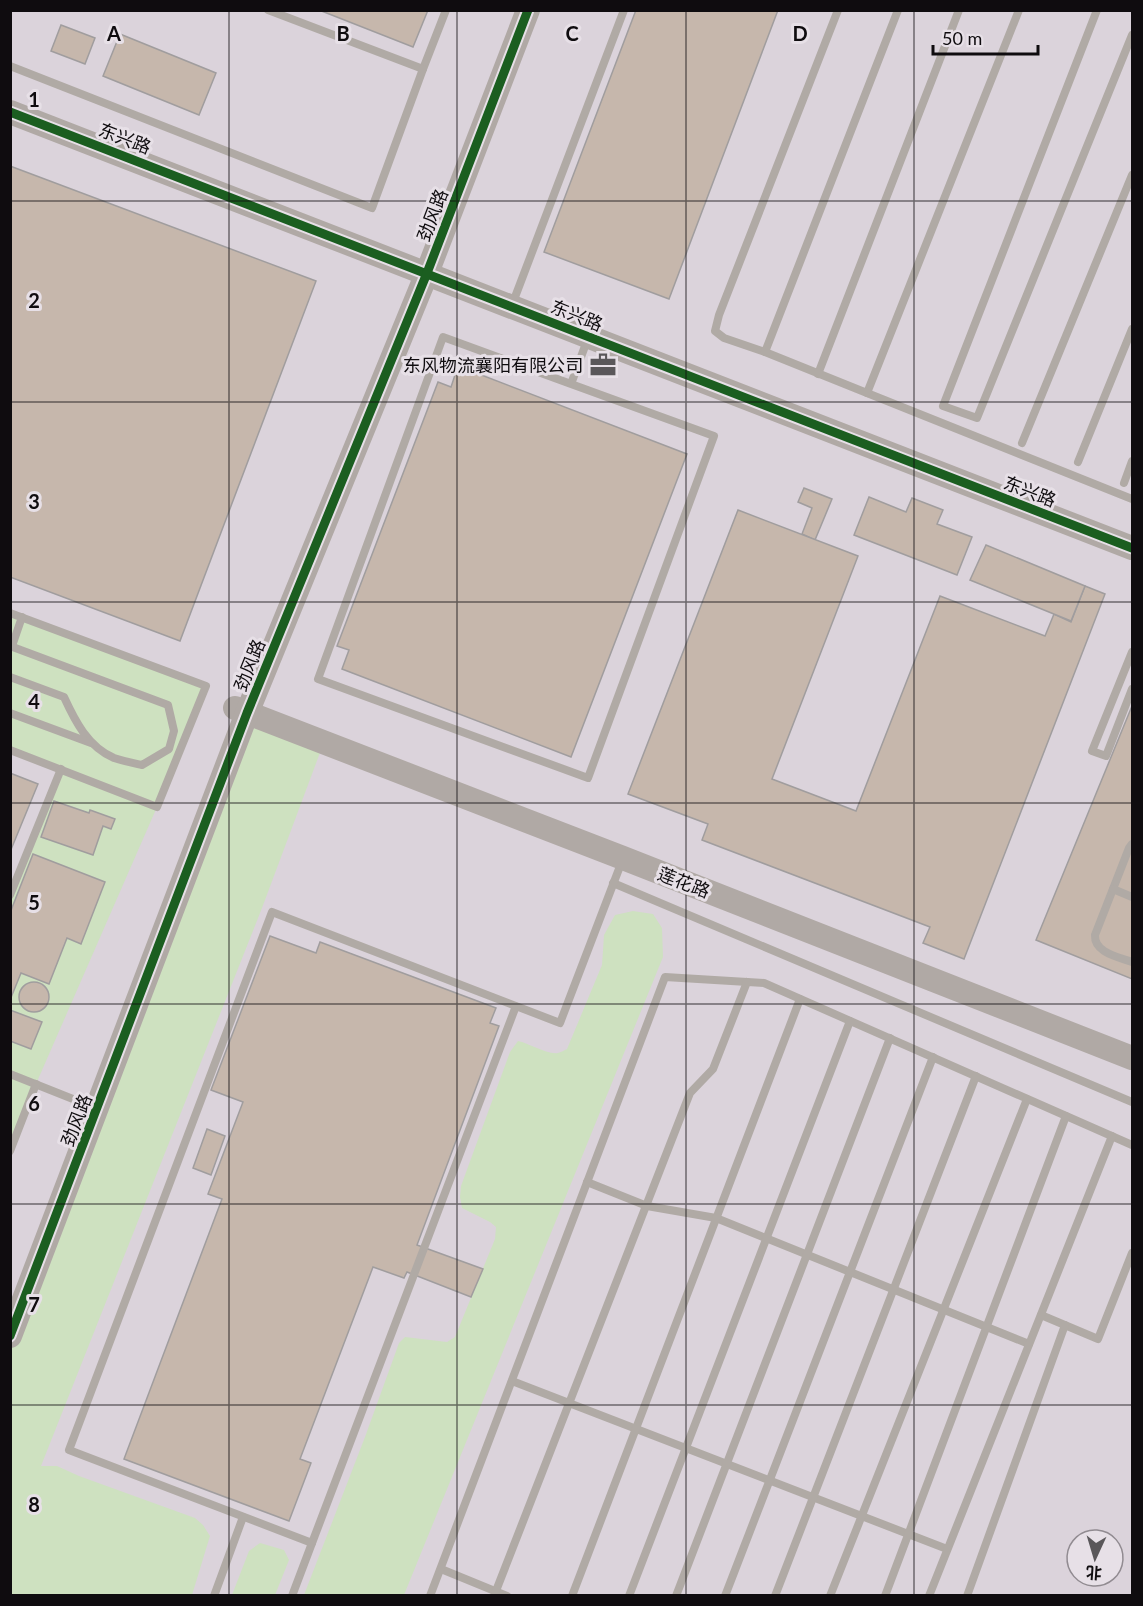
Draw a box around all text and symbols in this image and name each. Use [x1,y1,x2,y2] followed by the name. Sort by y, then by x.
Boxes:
[933,18,1038,56] scale bar
[106,21,121,45] text: A
[336,21,350,45] text: B
[565,21,579,45] text: C
[792,21,808,45] text: D
[942,27,982,49] text: 50 m
[28,87,40,111] text: 1
[96,118,154,158] street label: 东兴路
[412,186,452,244] street label: 劲风路
[28,288,40,312] text: 2
[548,295,606,335] street label: 东兴路
[588,350,618,380] office icon: 东风物流襄阳有限公司
[403,354,583,376] place label: 东风物流襄阳有限公司
[1001,471,1059,511] street label: 东兴路
[28,489,40,513] text: 3
[229,636,269,694] street label: 劲风路
[28,689,40,713] text: 4
[655,862,713,902] street label: 莲花路
[28,890,40,914] text: 5
[28,1091,40,1115] text: 6
[56,1091,96,1149] street label: 劲风路
[28,1292,40,1316] text: 7
[28,1492,40,1516] text: 8
[1065,1528,1125,1588] north arrow
[1085,1563,1103,1583] text: 北

